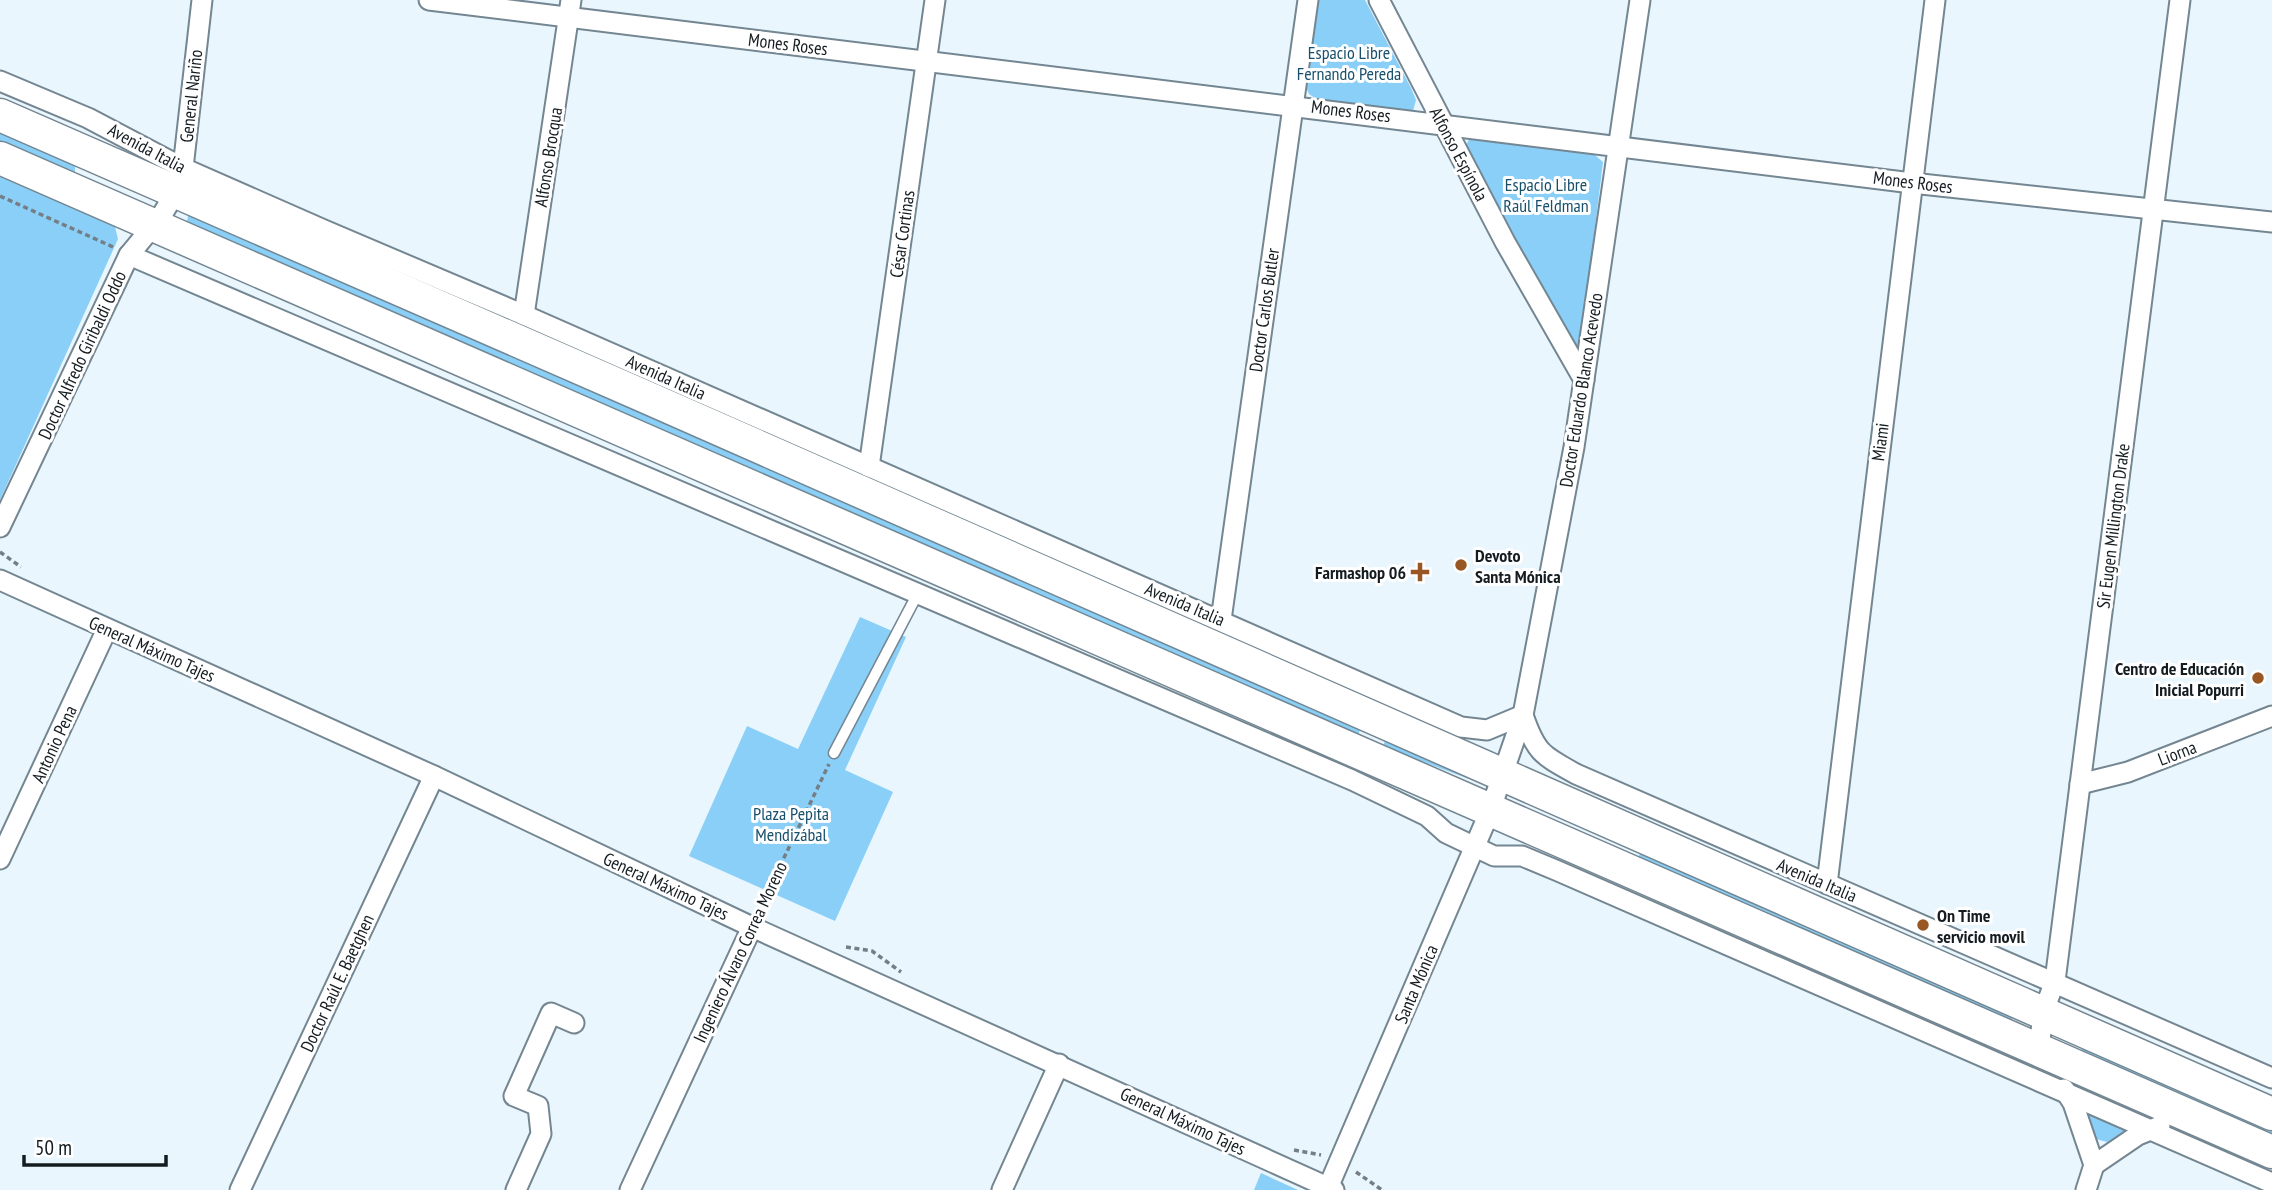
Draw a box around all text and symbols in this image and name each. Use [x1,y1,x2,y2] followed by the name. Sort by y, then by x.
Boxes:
[747,28,829,60] street label: Mones Roses
[1297,41,1401,85] park label: Espacio Libre Fernando Pereda
[175,48,207,144] street label: General Nariño
[1310,95,1392,127] street label: Mones Roses
[1425,103,1493,205] street label: Alfonso Espínola
[529,106,567,208] street label: Alfonso Brocqua
[104,118,190,178] street label: Avenida Italia
[1872,166,1954,198] street label: Mones Roses
[1503,173,1589,217] park label: Espacio Libre Raúl Feldman
[884,189,920,279] street label: César Cortinas
[1244,247,1284,373] street label: Doctor Carlos Butler
[33,267,131,443] street label: Doctor Alfredo Giribaldi Oddo
[1554,291,1608,489] street label: Doctor Eduardo Blanco Acevedo
[623,349,709,405] street label: Avenida Italia
[1866,422,1894,462] street label: Miami
[2091,442,2135,610] street label: Sir Eugen Millington Drake
[1475,544,1561,588] place label: Devoto Santa Mónica
[1453,557,1469,573] marker: Devoto Santa Mónica
[1315,561,1406,584] place label: Farmashop 06
[1412,564,1428,580] marker: Farmashop 06
[1142,577,1228,631] street label: Avenida Italia
[85,611,219,687] street label: General Máximo Tajes
[2115,657,2244,701] place label: Centro de Educación Inicial Popurri
[2250,670,2266,686] marker: Centro de Educación Inicial Popurri
[26,702,82,786] street label: Antonio Pena
[2155,735,2199,771] street label: Liorna
[753,802,829,846] park label: Plaza Pepita Mendizábal
[600,847,732,925] street label: General Máximo Tajes
[1774,853,1860,907] street label: Avenida Italia
[688,858,792,1046] street label: Ingeniero Álvaro Correa Moreno
[1937,904,2026,948] place label: On Time servicio movil
[295,911,379,1055] street label: Doctor Raúl E. Baetghen
[1915,917,1931,933] marker: On Time servicio movil
[1389,941,1443,1027] street label: Santa Mónica
[1117,1082,1249,1160] street label: General Máximo Tajes
[24,1124,166,1168] scale bar
[35,1134,72,1161] text: 50 m

